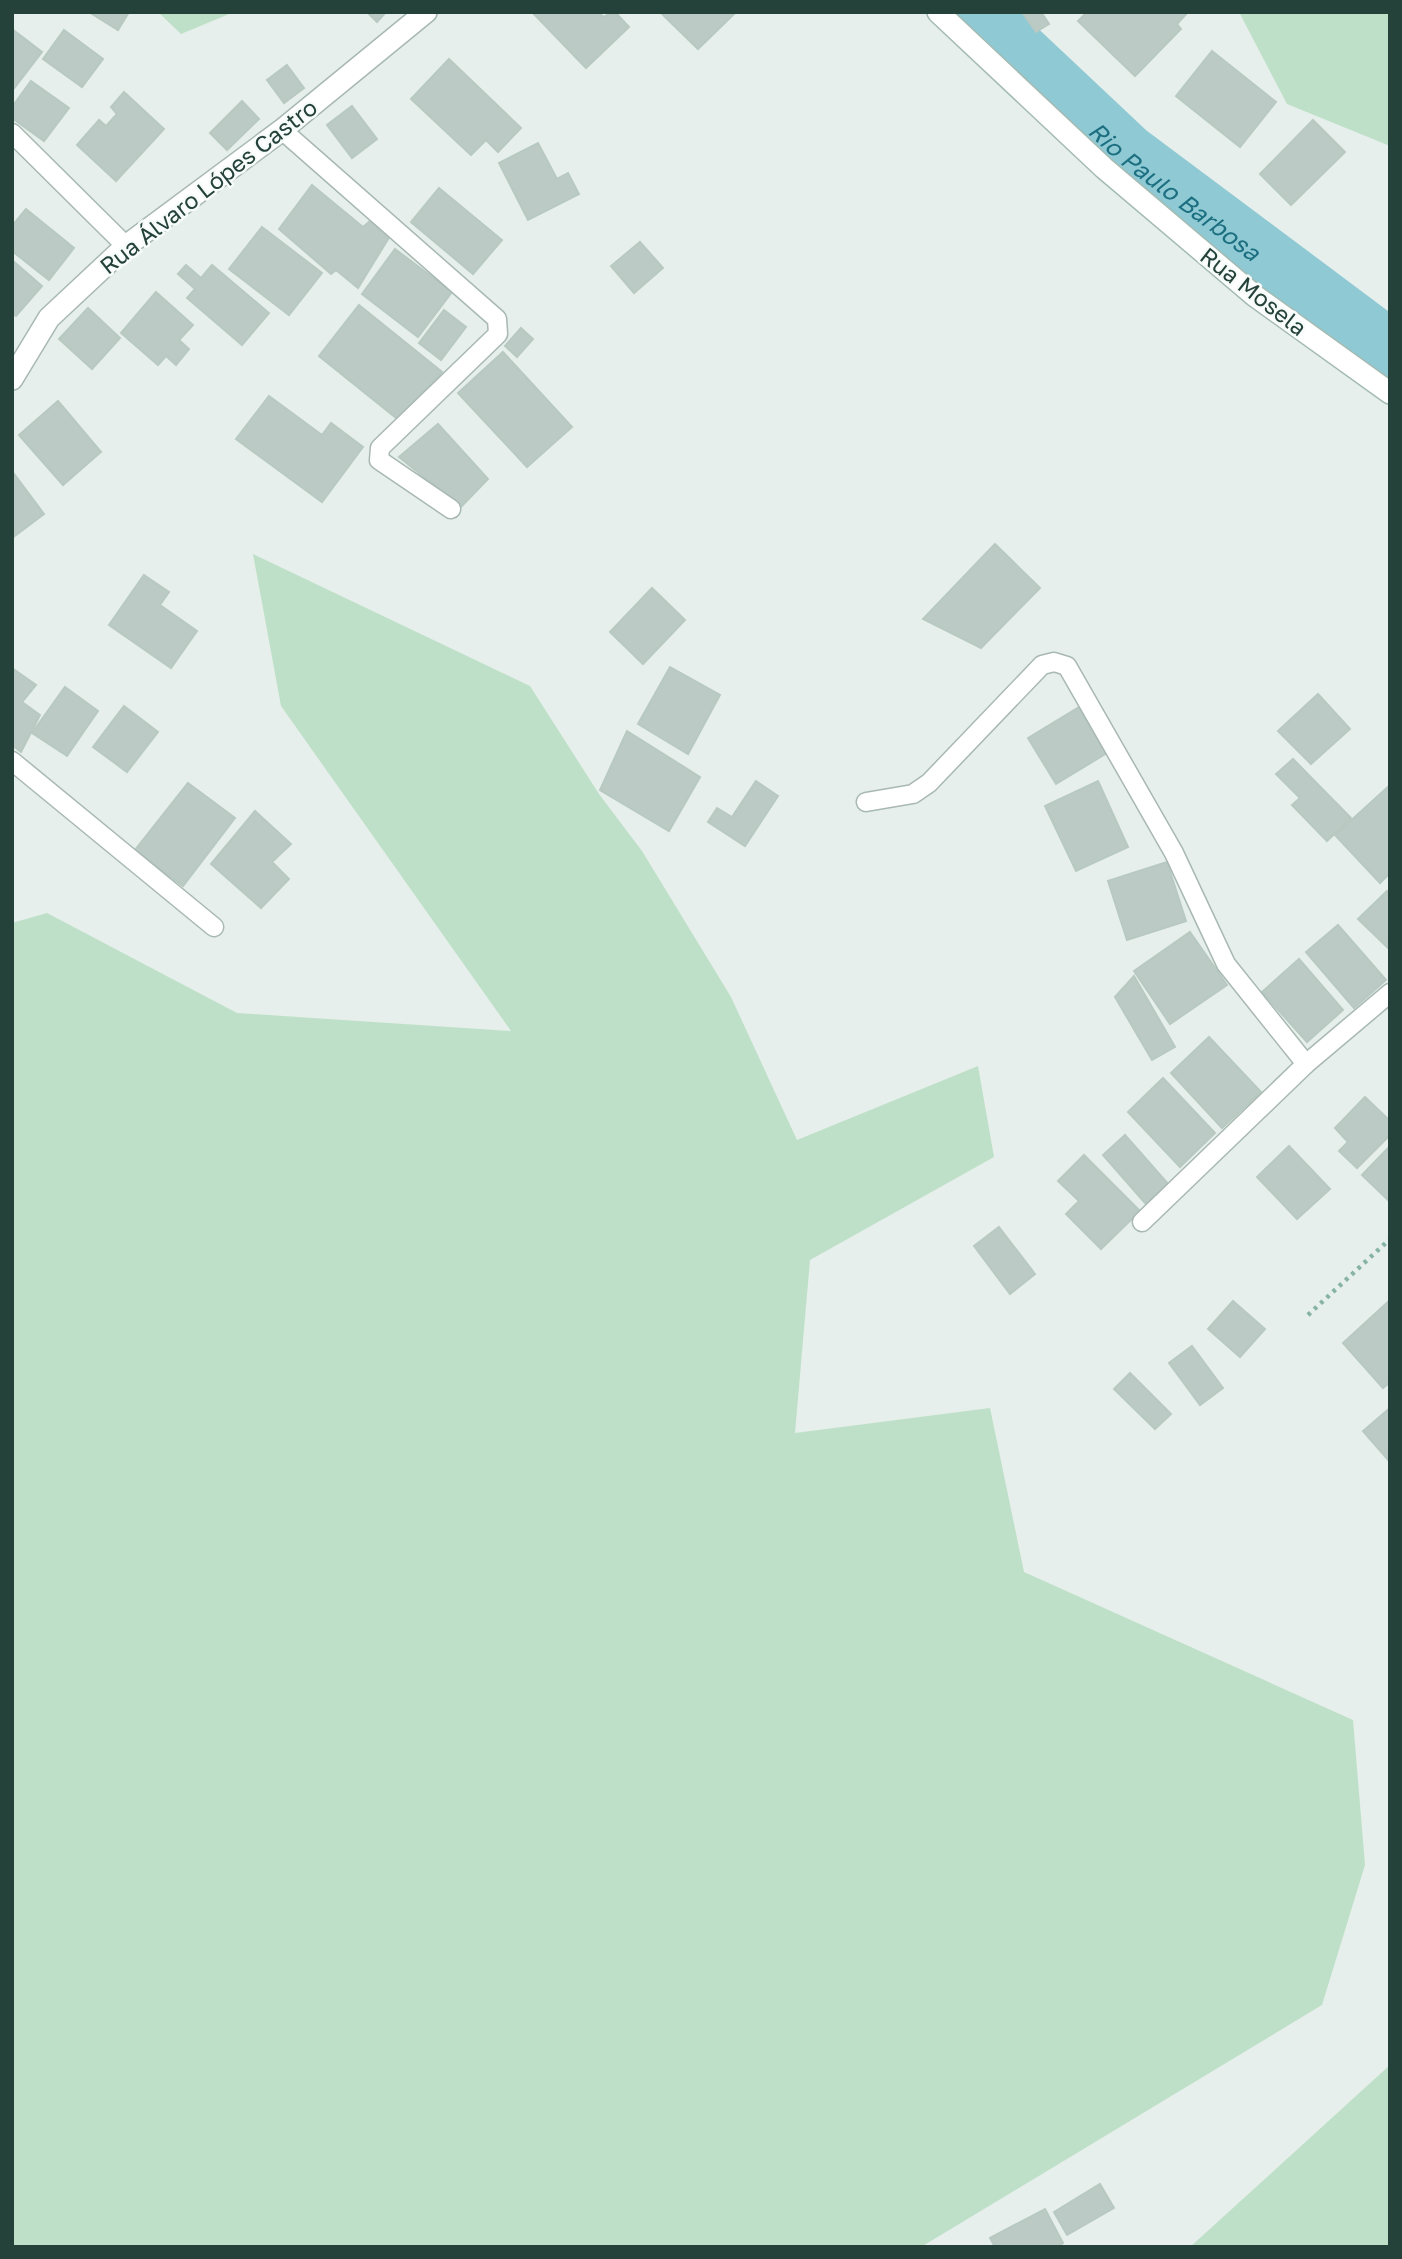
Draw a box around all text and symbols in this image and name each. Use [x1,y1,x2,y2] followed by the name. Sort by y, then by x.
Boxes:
[94,93,322,279] street label: Rua Álvaro Lópes Castro
[1084,115,1268,267] water label: Rio Paulo Barbosa
[1195,241,1313,341] street label: Rua Mosela

